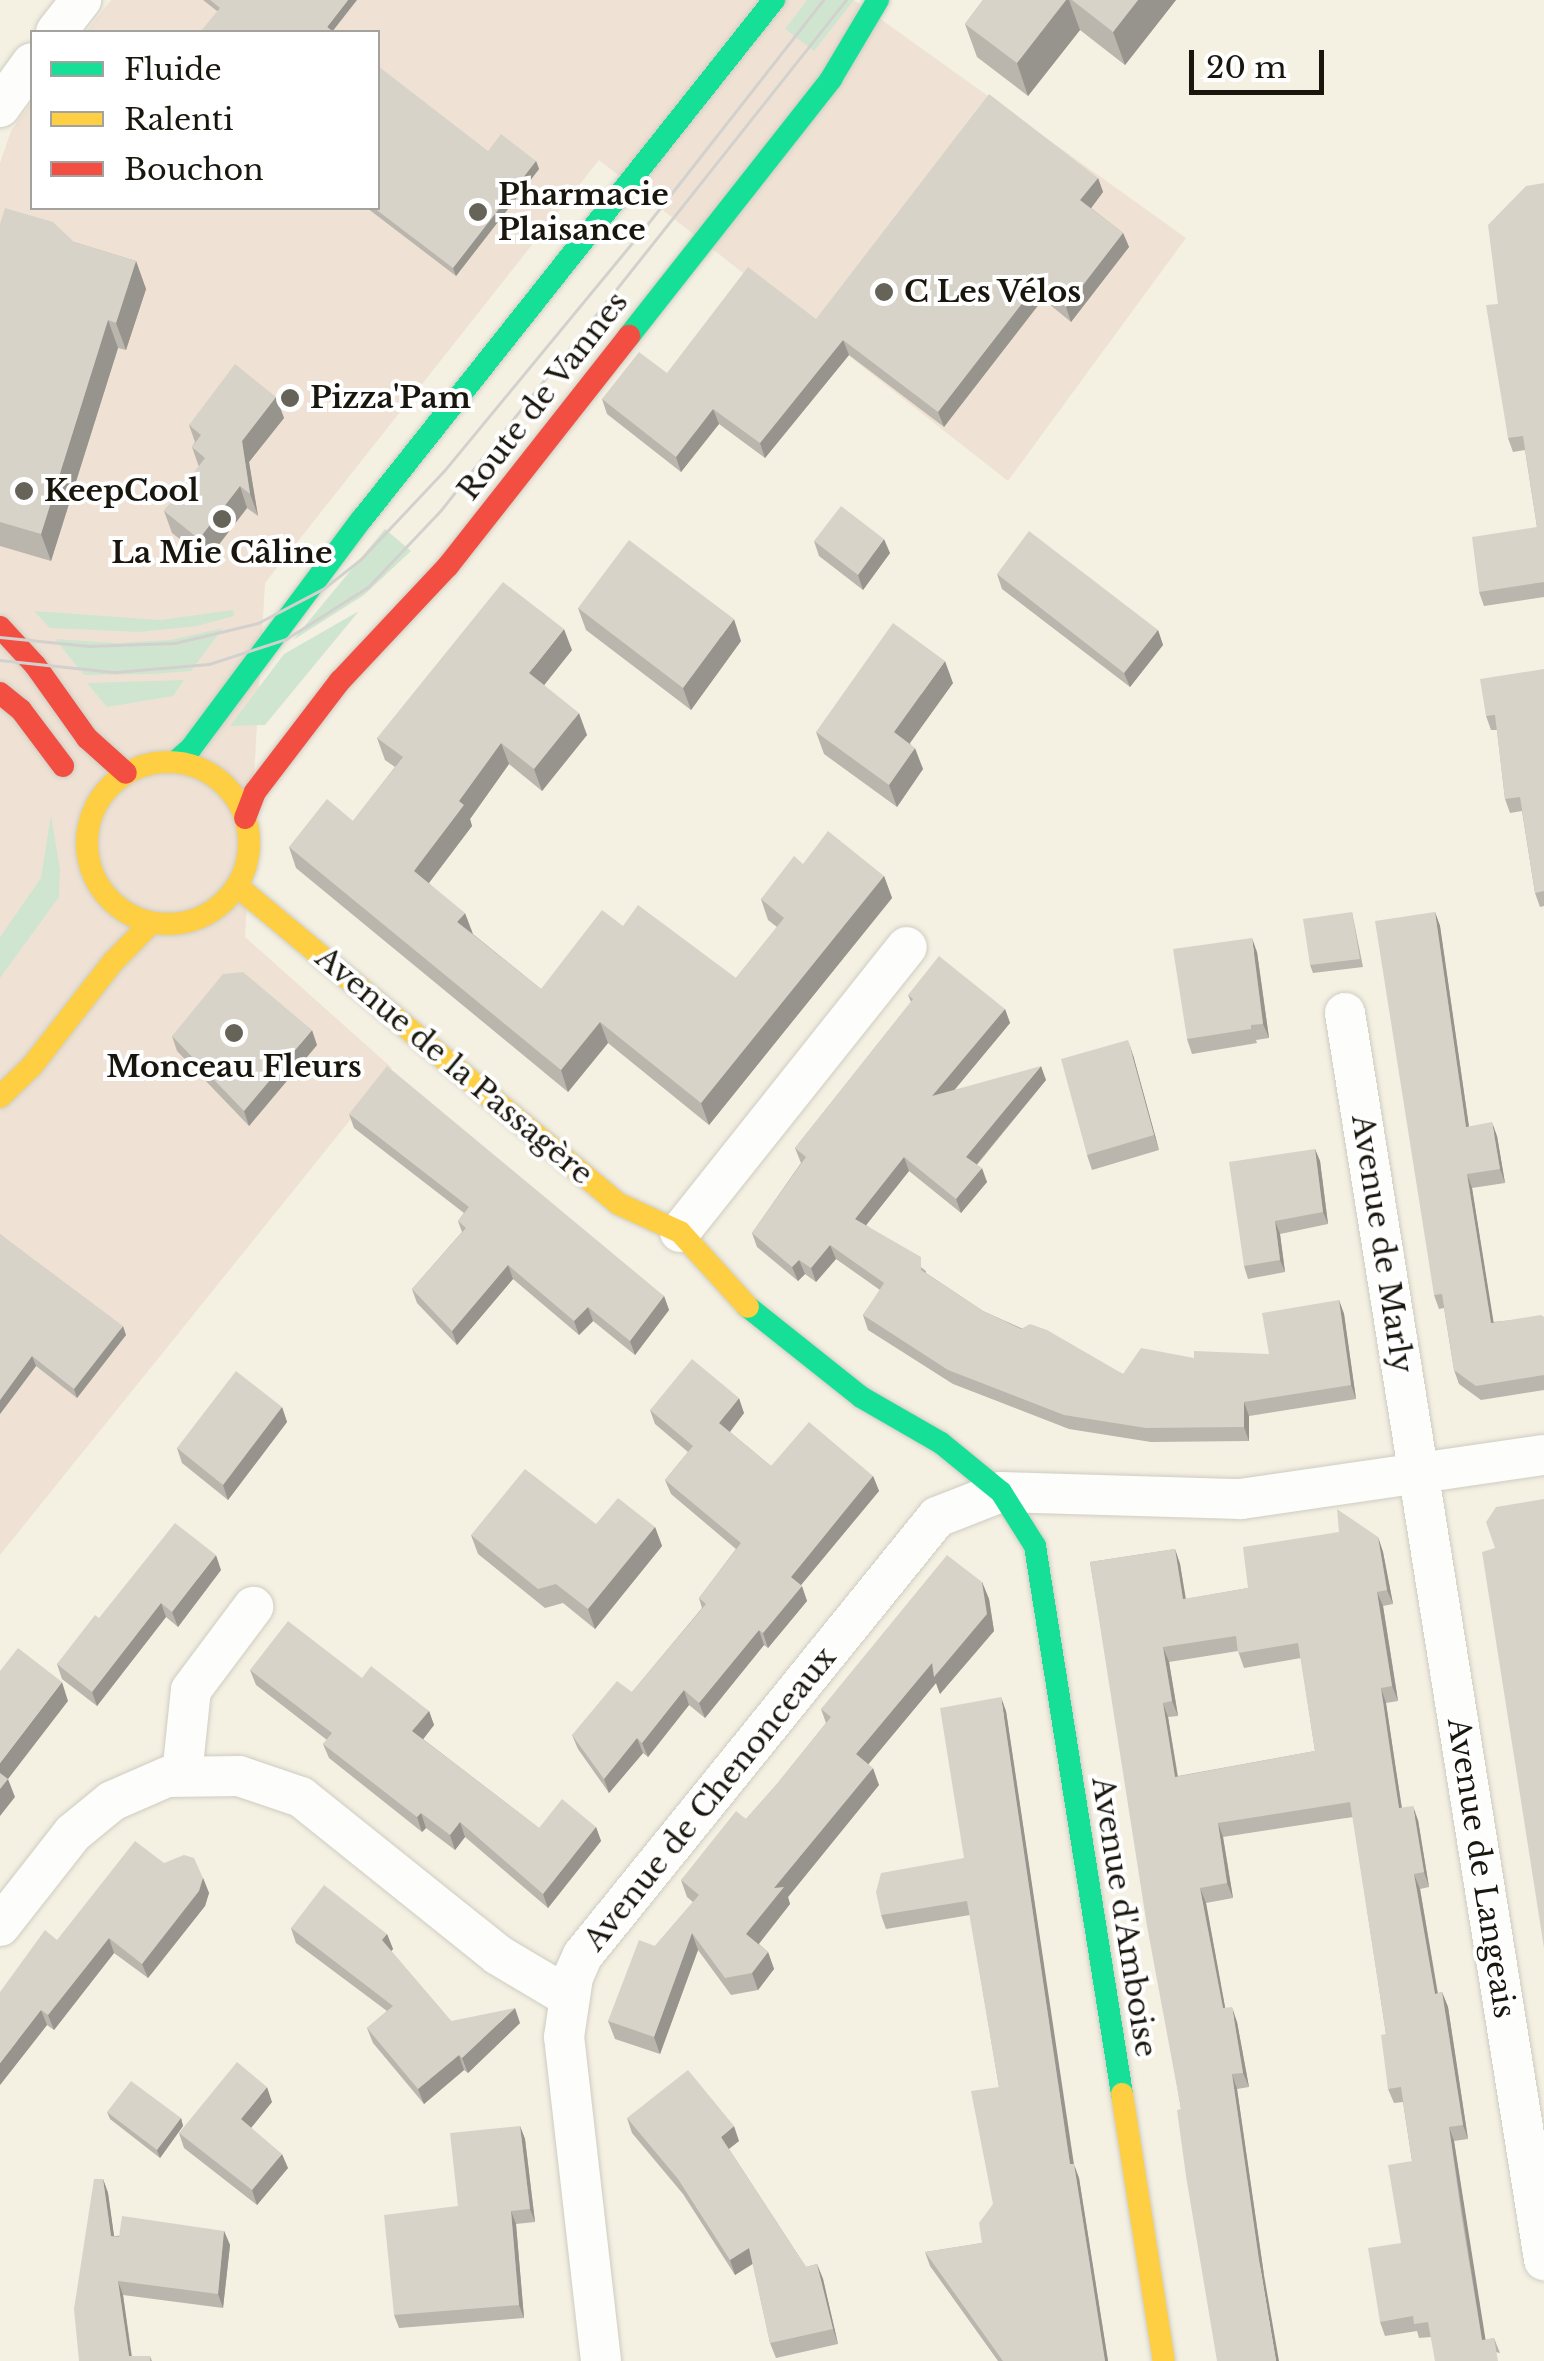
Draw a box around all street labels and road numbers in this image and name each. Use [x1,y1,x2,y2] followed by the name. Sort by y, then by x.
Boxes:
[450,284,636,508] street label: Route de Vannes
[308,939,600,1193] street label: Avenue de la Passagère
[1344,1112,1420,1376] street label: Avenue de Marly
[576,1640,844,1958] street label: Avenue de Chenonceaux
[1439,1715,1523,2021] street label: Avenue de Langeais
[1084,1774,1164,2060] street label: Avenue d'Amboise

